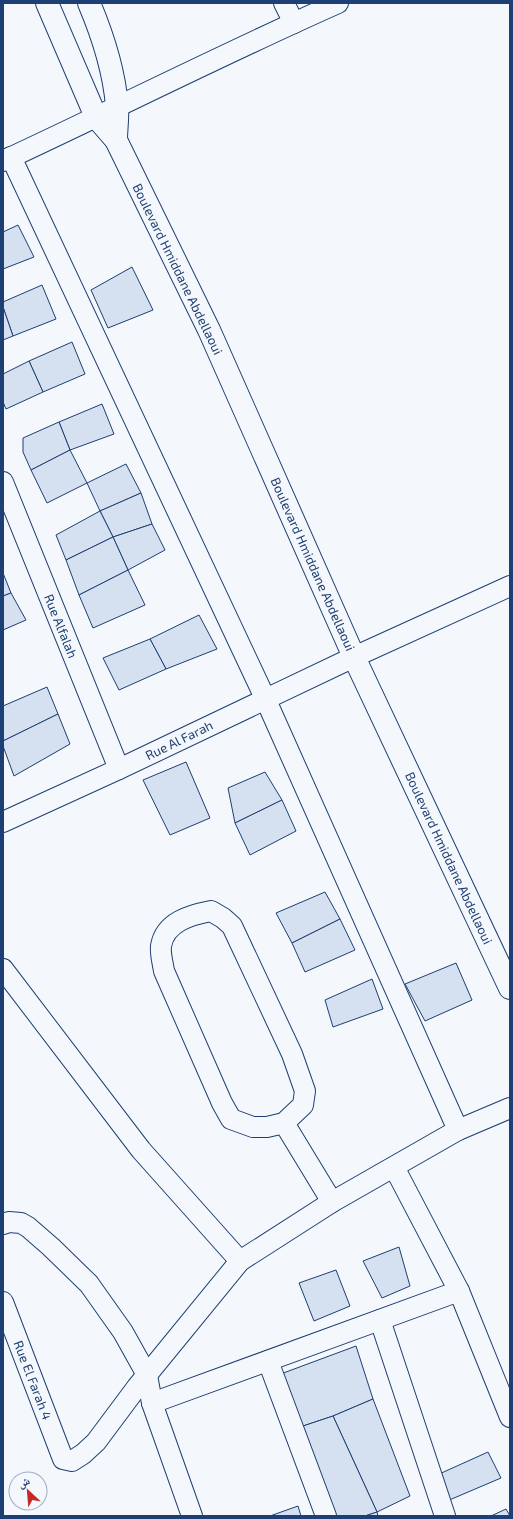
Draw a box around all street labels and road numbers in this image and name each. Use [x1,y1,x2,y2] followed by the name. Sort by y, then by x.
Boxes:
[130,181,226,357] street label: Boulevard Hmiddane Abdellaoui
[267,475,359,653] street label: Boulevard Hmiddane Abdellaoui
[41,592,81,660] street label: Rue Alfalah
[143,717,215,763] street label: Rue Al Farah
[402,769,496,947] street label: Boulevard Hmiddane Abdellaoui
[11,1338,55,1422] street label: Rue El Farah 4

